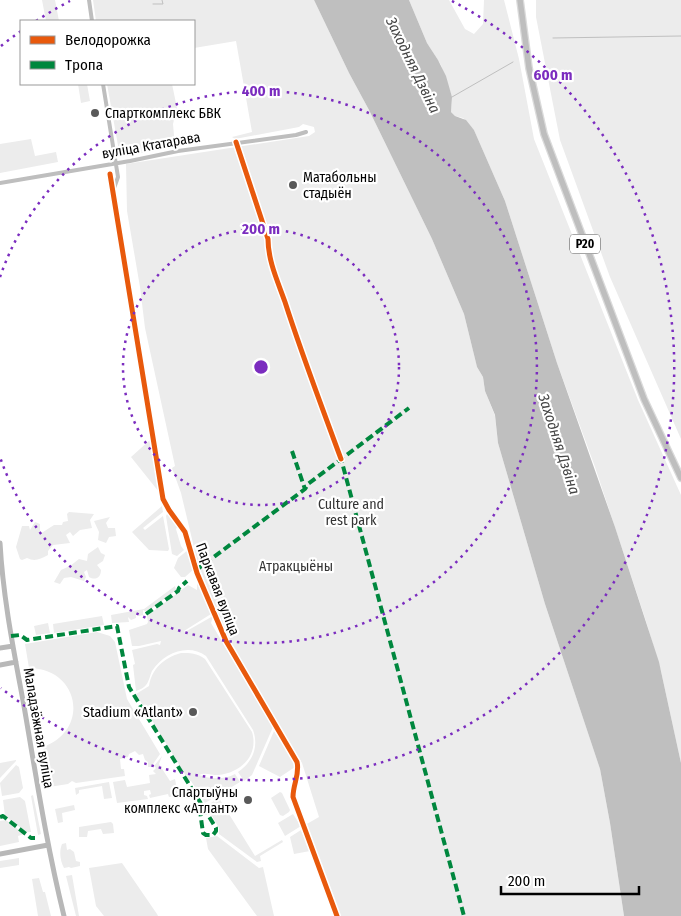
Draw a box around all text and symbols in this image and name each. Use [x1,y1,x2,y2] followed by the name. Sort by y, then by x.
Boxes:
[382,13,444,116] water label: Заходняя Дзвіна
[20,20,195,85] legend
[65,31,151,49] text: Велодорожка
[65,56,103,74] text: Тропа
[534,66,572,84] text: 600 m
[242,82,280,100] text: 400 m
[105,105,222,122] place label: Спарткомплекс БВК
[89,107,101,119] marker: Спарткомплекс БВК
[100,128,202,163] street label: вуліца Ктатарава
[303,169,377,202] place label: Матабольны стадыён
[287,179,299,191] marker: Матабольны стадыён
[241,220,280,238] text: 200 m
[570,234,600,253] road number: Р20
[252,358,270,376] centre of rings
[534,390,584,497] water label: Заходняя Дзвіна
[318,496,384,529] park label: Culture and rest park
[192,540,243,638] street label: Паркавая вуліца
[259,558,333,575] park label: Атракцыёны
[20,666,58,790] street label: Маладзёжная вуліца
[83,704,183,721] place label: Stadium «Atlant»
[187,706,199,718] marker: Stadium «Atlant»
[124,784,238,817] place label: Спартыўны комплекс «Атлант»
[242,794,254,806] marker: Спартыўны комплекс «Атлант»
[501,864,638,896] scale bar
[508,872,545,890] text: 200 m

